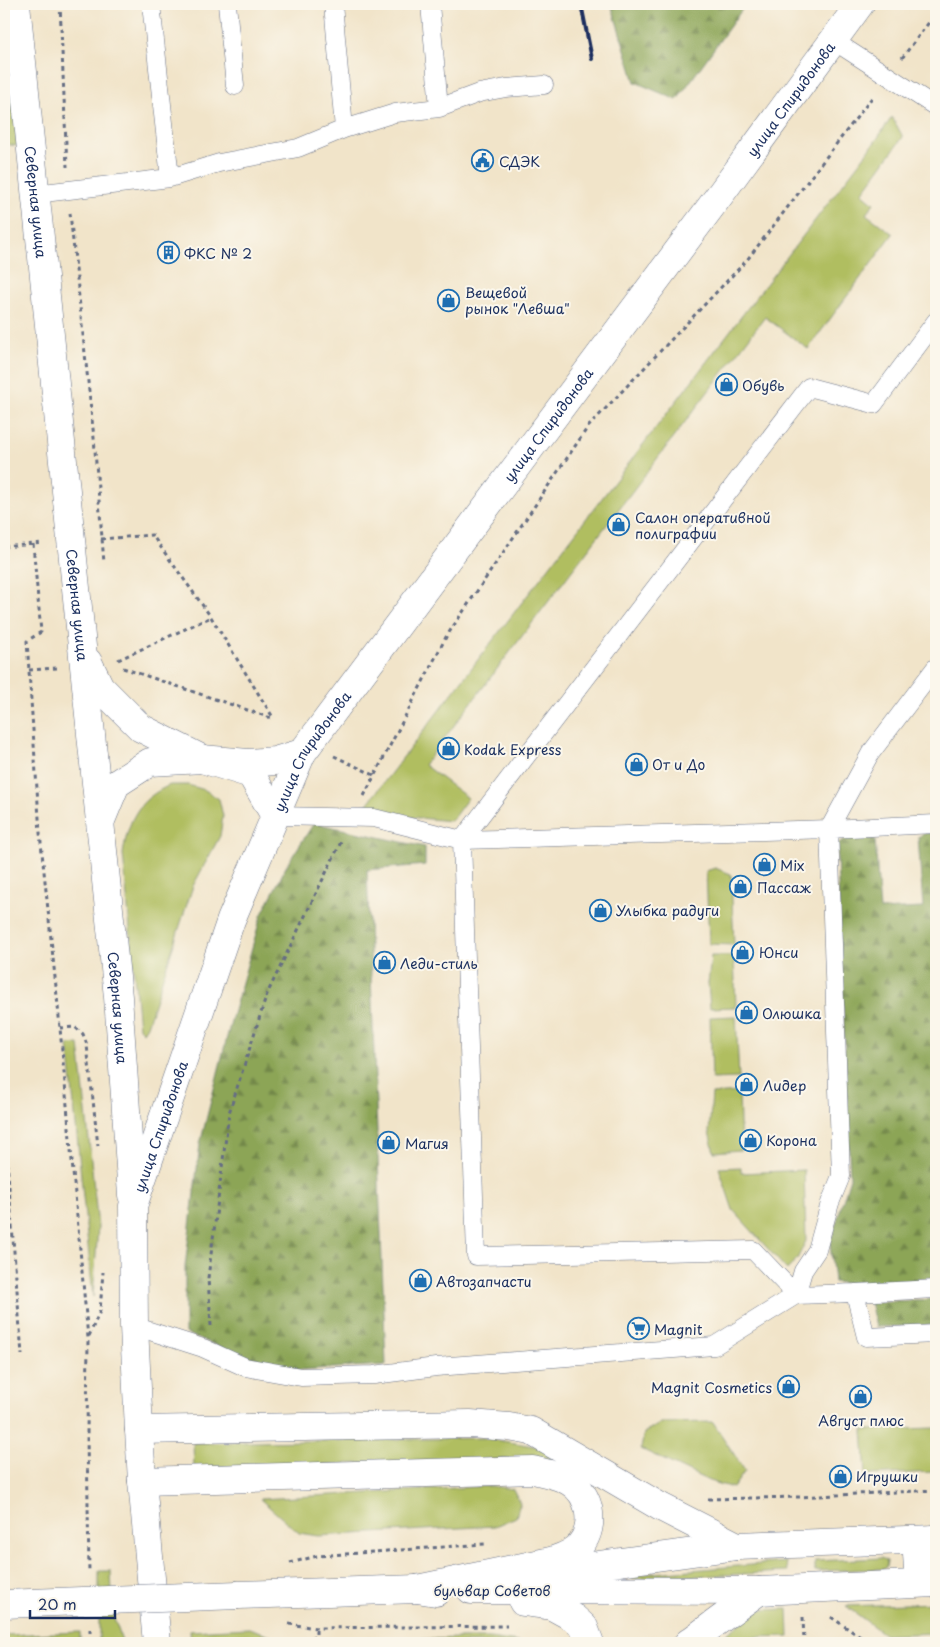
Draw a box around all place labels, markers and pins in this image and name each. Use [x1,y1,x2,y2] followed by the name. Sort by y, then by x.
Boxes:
[471,149,495,173] public building icon: СДЭК
[499,151,540,172] place label: СДЭК
[156,241,180,265] building icon: ФКС № 2
[184,243,252,264] place label: ФКС № 2
[465,282,570,319] place label: Вещевой рынок "Левша"
[437,288,461,312] shop icon: Вещевой рынок "Левша"
[714,373,738,397] shop icon: Обувь
[742,375,784,396] place label: Обувь
[635,507,771,544] place label: Салон оперативной полиграфии
[607,513,631,537] shop icon: Салон оперативной полиграфии
[436,737,460,761] shop icon: Kodak Express
[464,739,562,760] place label: Kodak Express
[624,752,648,776] shop icon: От и До
[652,754,705,775] place label: От и До
[752,853,776,877] shop icon: Mix
[780,855,804,876] place label: Mix
[729,875,753,899] shop icon: Пассаж
[757,877,812,898] place label: Пассаж
[588,898,612,922] shop icon: Улыбка радуги
[616,900,719,921] place label: Улыбка радуги
[731,940,755,964] shop icon: Юнси
[759,942,799,963] place label: Юнси
[372,951,396,975] shop icon: Леди-стиль
[400,953,478,974] place label: Леди-стиль
[734,1001,758,1025] shop icon: Олюшка
[762,1003,821,1024] place label: Олюшка
[735,1073,759,1097] shop icon: Лидер
[763,1075,806,1096] place label: Лидер
[738,1128,762,1152] shop icon: Корона
[766,1130,817,1151] place label: Корона
[377,1131,401,1155] shop icon: Магия
[405,1133,449,1154] place label: Магия
[408,1269,432,1293] shop icon: Автозапчасти
[436,1271,531,1292] place label: Автозапчасти
[626,1317,650,1341] supermarket icon: Magnit
[654,1319,703,1340] place label: Magnit
[776,1375,800,1399] shop icon: Magnit Cosmetics
[651,1377,772,1398] place label: Magnit Cosmetics
[849,1385,873,1409] shop icon: Август плюс
[818,1410,904,1431] place label: Август плюс
[828,1464,852,1488] shop icon: Игрушки
[856,1466,918,1487] place label: Игрушки

